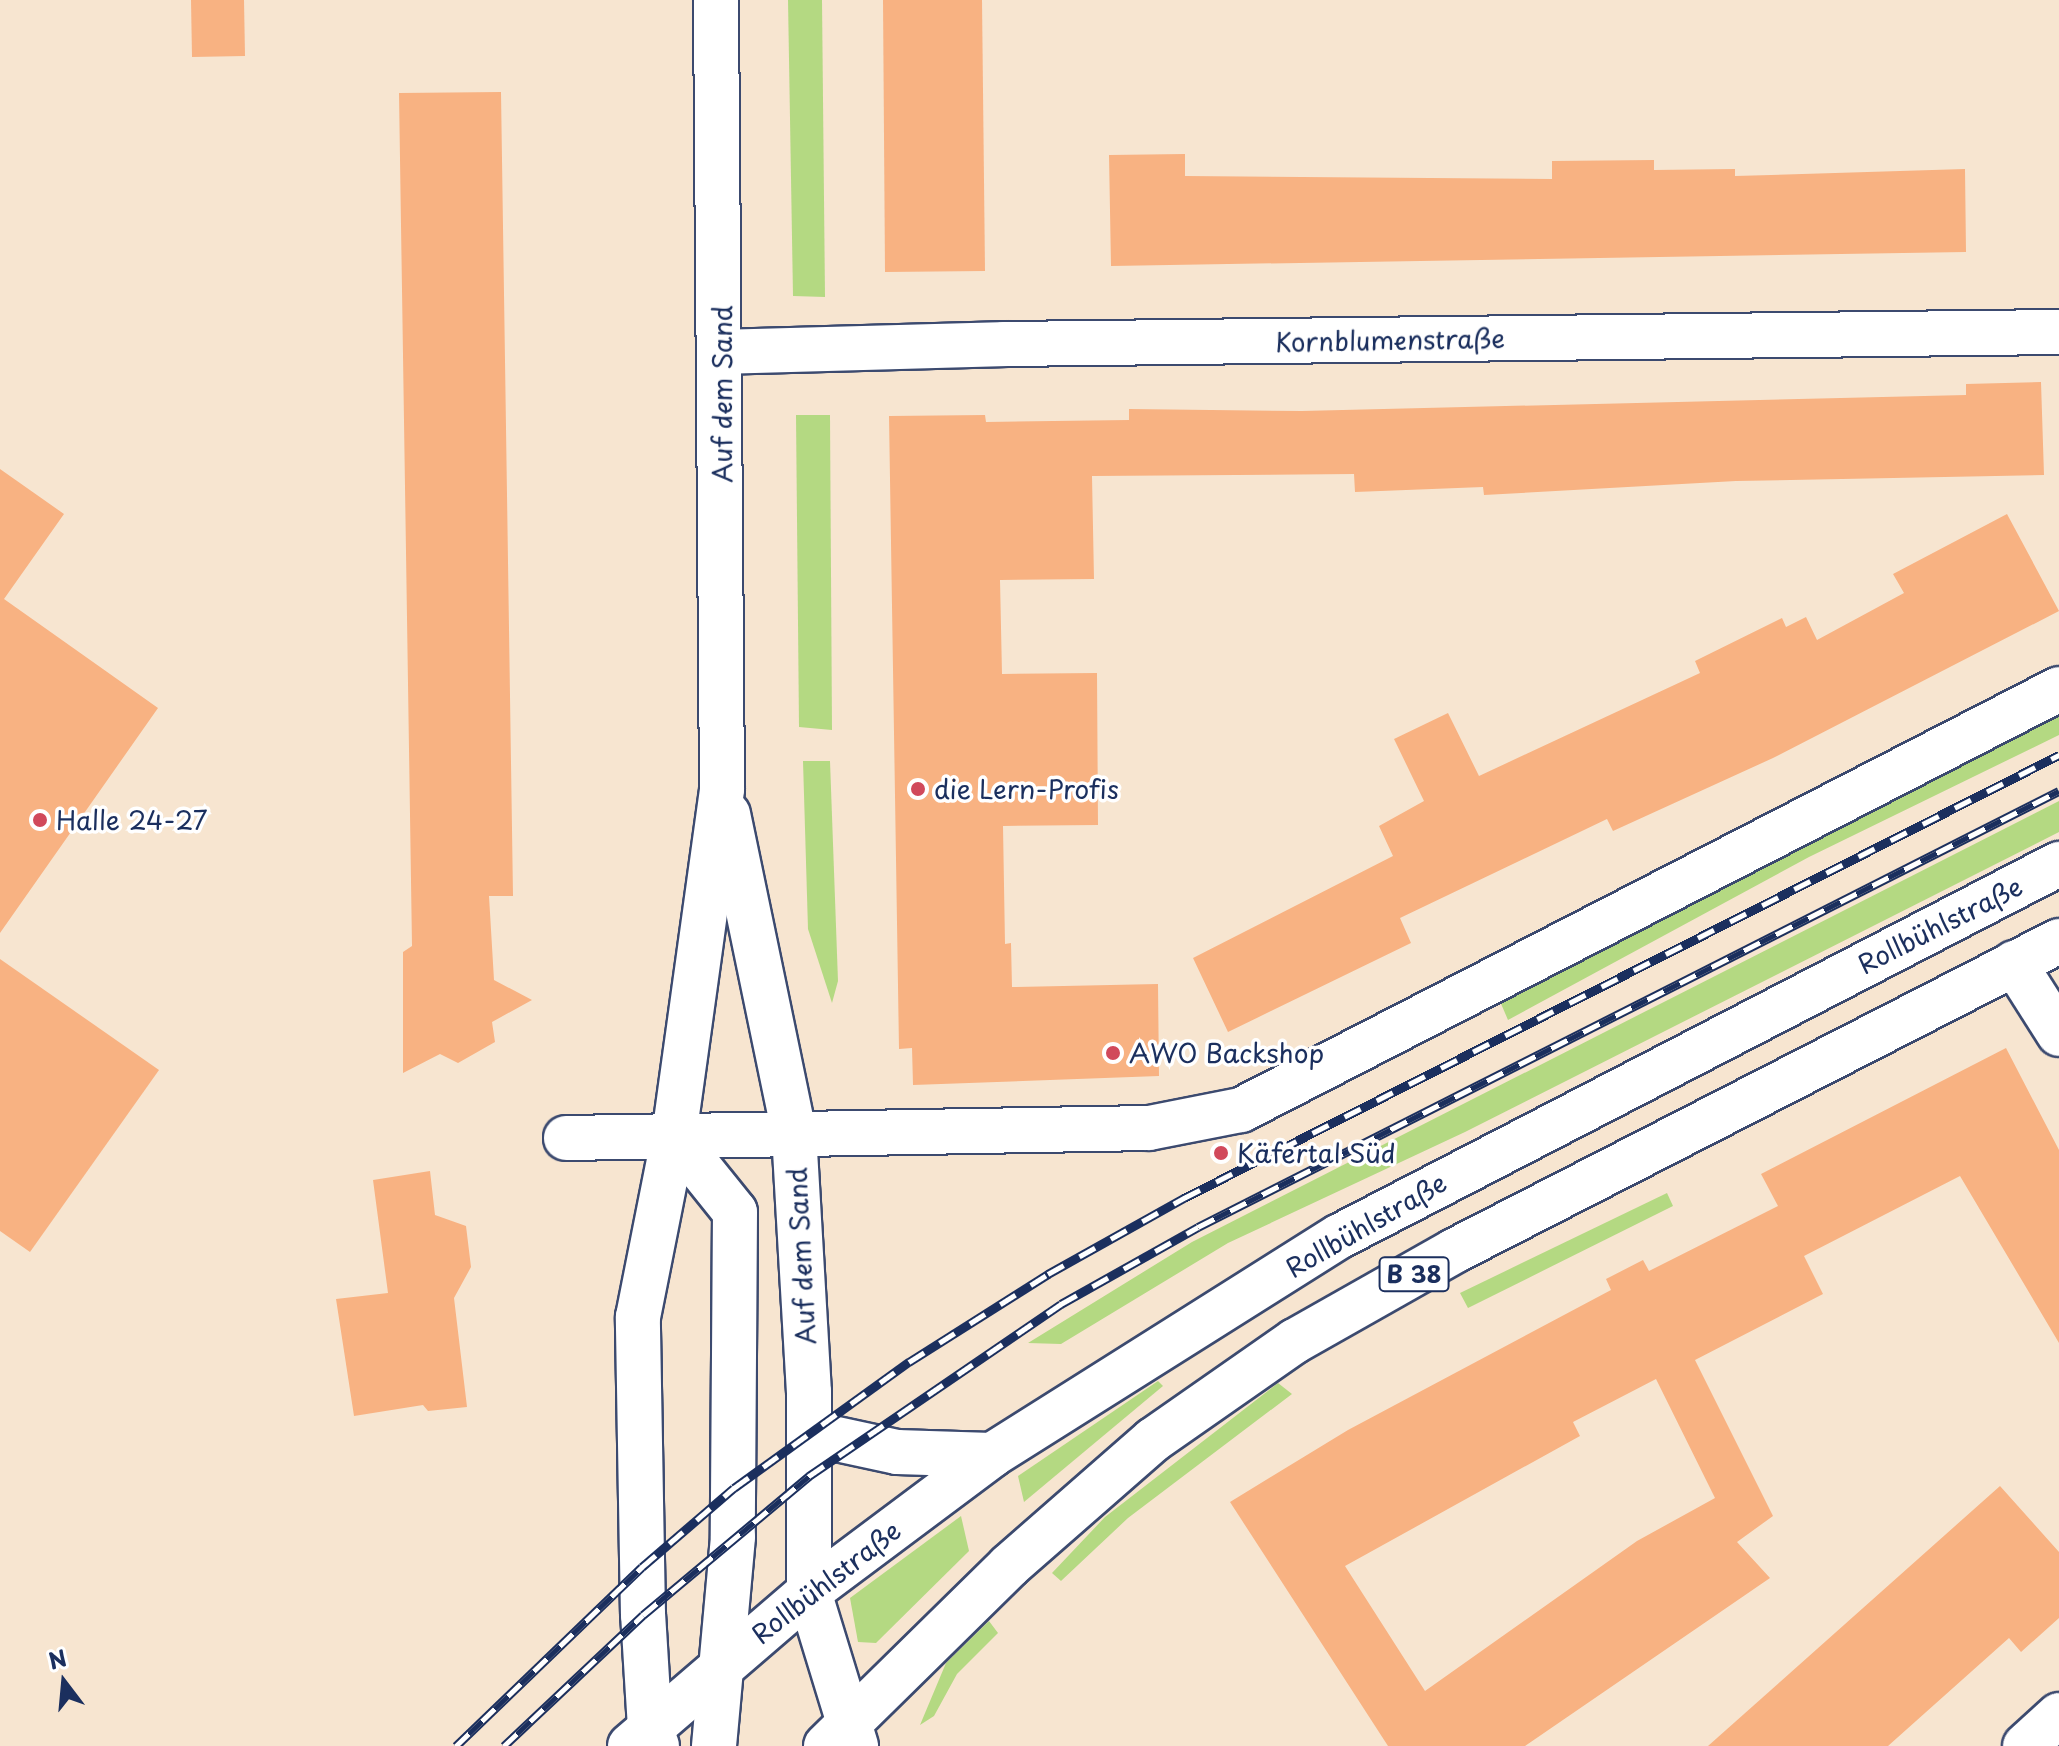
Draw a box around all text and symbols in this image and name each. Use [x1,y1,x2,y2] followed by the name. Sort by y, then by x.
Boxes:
[706,304,738,484] street label: Auf dem Sand
[1275,322,1505,358] street label: Kornblumenstraße
[934,773,1118,805] place label: die Lern-Profis
[909,780,927,798] marker: die Lern-Profis
[56,804,208,836] place label: Halle 24-27
[31,811,49,829] marker: Halle 24-27
[1853,870,2027,980] street label: Rollbühlstraße
[1129,1037,1324,1069] place label: AWO Backshop
[1104,1044,1122,1062] marker: AWO Backshop
[1237,1137,1397,1169] place label: Käfertal Süd
[1212,1144,1230,1162] marker: Käfertal Süd
[781,1165,821,1347] street label: Auf dem Sand
[1280,1166,1452,1284] street label: Rollbühlstraße
[1378,1254,1450,1294] road number: B 38
[745,1514,907,1650] street label: Rollbühlstraße
[44,1640,70,1677] text: N
[24,1642,104,1722] north arrow

